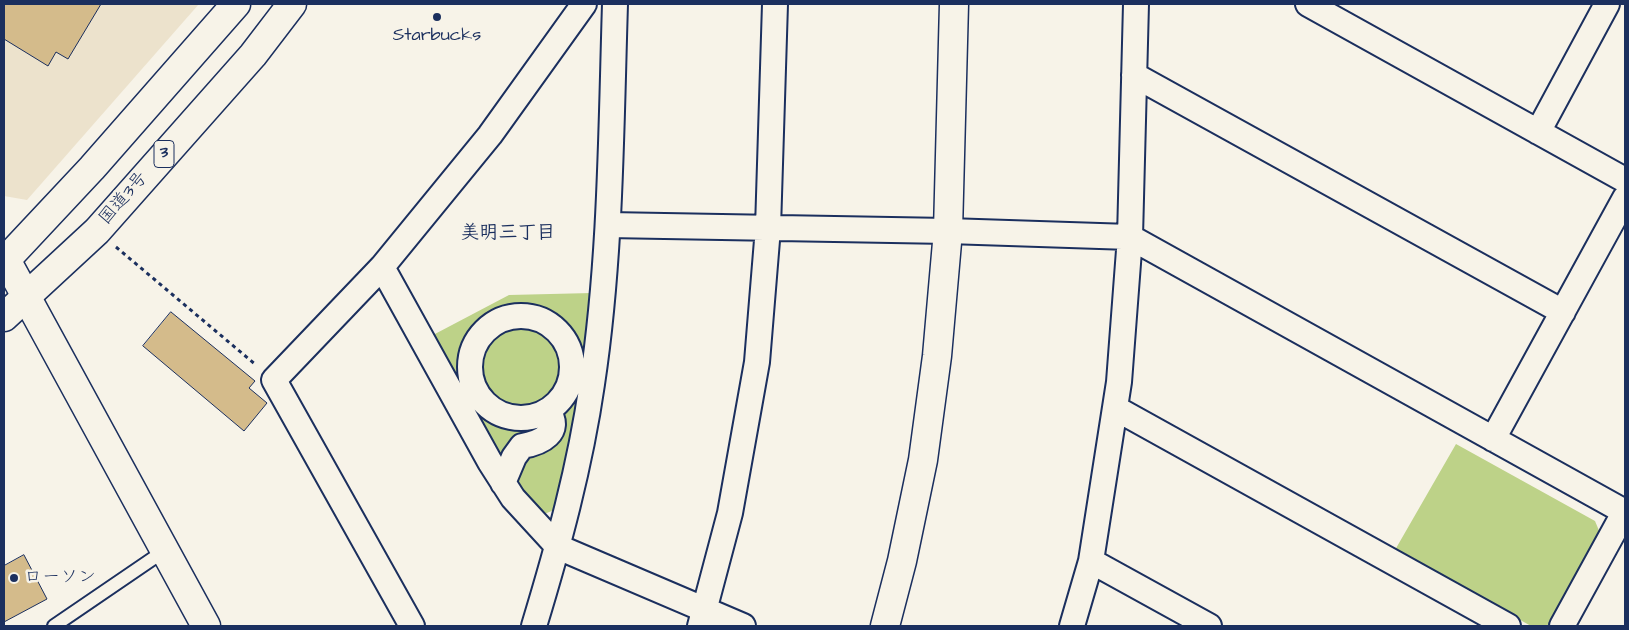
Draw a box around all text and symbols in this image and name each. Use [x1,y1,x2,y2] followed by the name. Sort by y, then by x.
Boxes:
[431,11,443,23] marker: Starbucks
[393,25,481,47] place label: Starbucks
[154,140,174,168] road number: 3
[95,168,153,230] street label: 国道3号
[461,223,555,245] district label: 美明三丁目
[24,567,96,589] place label: ローソン
[8,572,20,584] marker: ローソン

